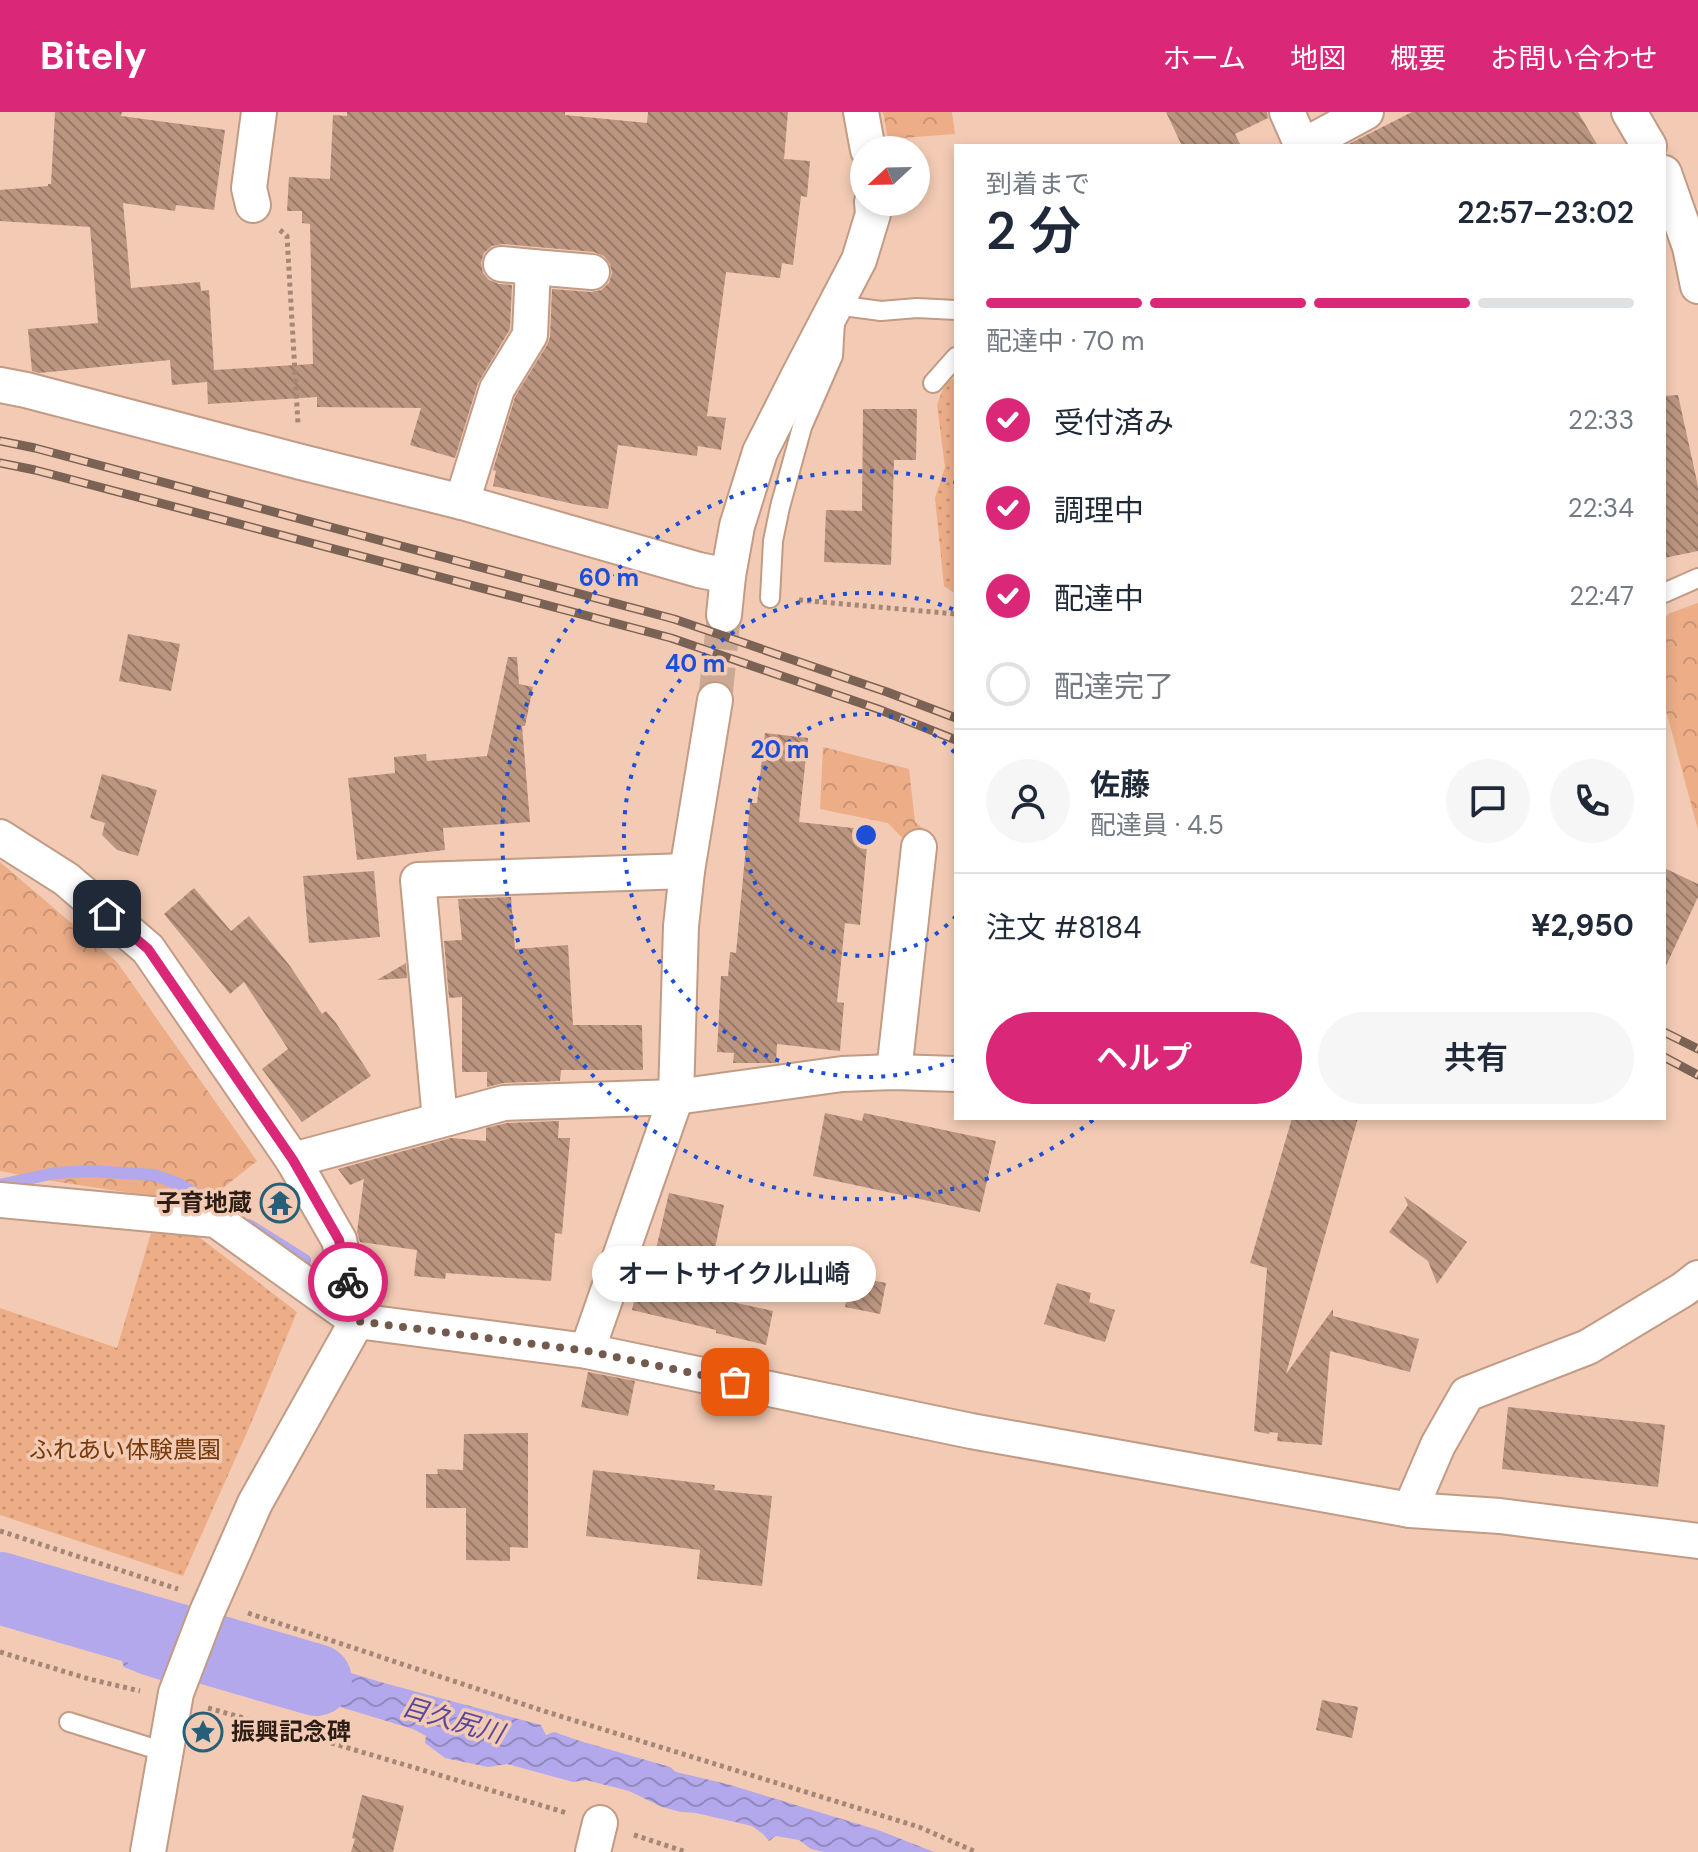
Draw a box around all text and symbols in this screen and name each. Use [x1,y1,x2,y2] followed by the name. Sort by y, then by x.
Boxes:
[40,31,147,81] text: Bitely
[1163,40,1246,77] text: ホーム
[1290,40,1346,77] text: 地図
[1390,40,1446,77] text: 概要
[1490,40,1658,77] text: お問い合わせ
[850,136,930,216] north arrow
[850,136,930,216] map controls
[986,167,1090,201] text: 到着まで
[1457,193,1634,232] text: 22:57–23:02
[986,197,1081,265] text: 2 分
[986,324,1144,358] text: 配達中 · 70 m
[986,398,1030,442] icon: check
[1054,403,1174,442] text: 受付済み
[1568,403,1634,437] text: 22:33
[986,486,1030,530] icon: check
[1054,491,1144,530] text: 調理中
[1568,491,1634,525] text: 22:34
[579,562,639,593] text: 60 m
[986,574,1030,618] icon: check
[1054,579,1144,618] text: 配達中
[1569,579,1634,613] text: 22:47
[665,648,725,679] text: 40 m
[1054,667,1174,706] text: 配達完了
[751,734,809,765] text: 20 m
[986,759,1070,843] button: person
[1446,759,1530,843] button: chat
[1550,759,1634,843] button: phone
[1090,765,1150,804] text: 佐藤
[1090,808,1224,842] text: 配達員 · 4.5
[852,821,880,849] centre of rings
[73,880,141,948] pin
[85,892,129,936] icon: home
[1531,906,1634,945] text: ¥2,950
[986,908,1142,947] text: 注文 #8184
[986,1012,1302,1104] button: ヘルプ
[1318,1012,1634,1104] button: 共有
[259,1182,301,1224] temple icon: 子育地蔵
[156,1187,252,1218] place label: 子育地蔵
[308,1242,388,1322] courier
[593,1246,877,1302] callout: オートサイクル山崎
[618,1257,850,1291] text: オートサイクル山崎
[326,1260,370,1304] icon: bike
[701,1348,769,1416] pin
[713,1360,757,1404] icon: bag
[29,1434,221,1465] park label: ふれあい体験農園
[398,1689,511,1751] water label: 目久尻川
[182,1711,224,1753] place icon: 振興記念碑
[231,1716,351,1747] place label: 振興記念碑

